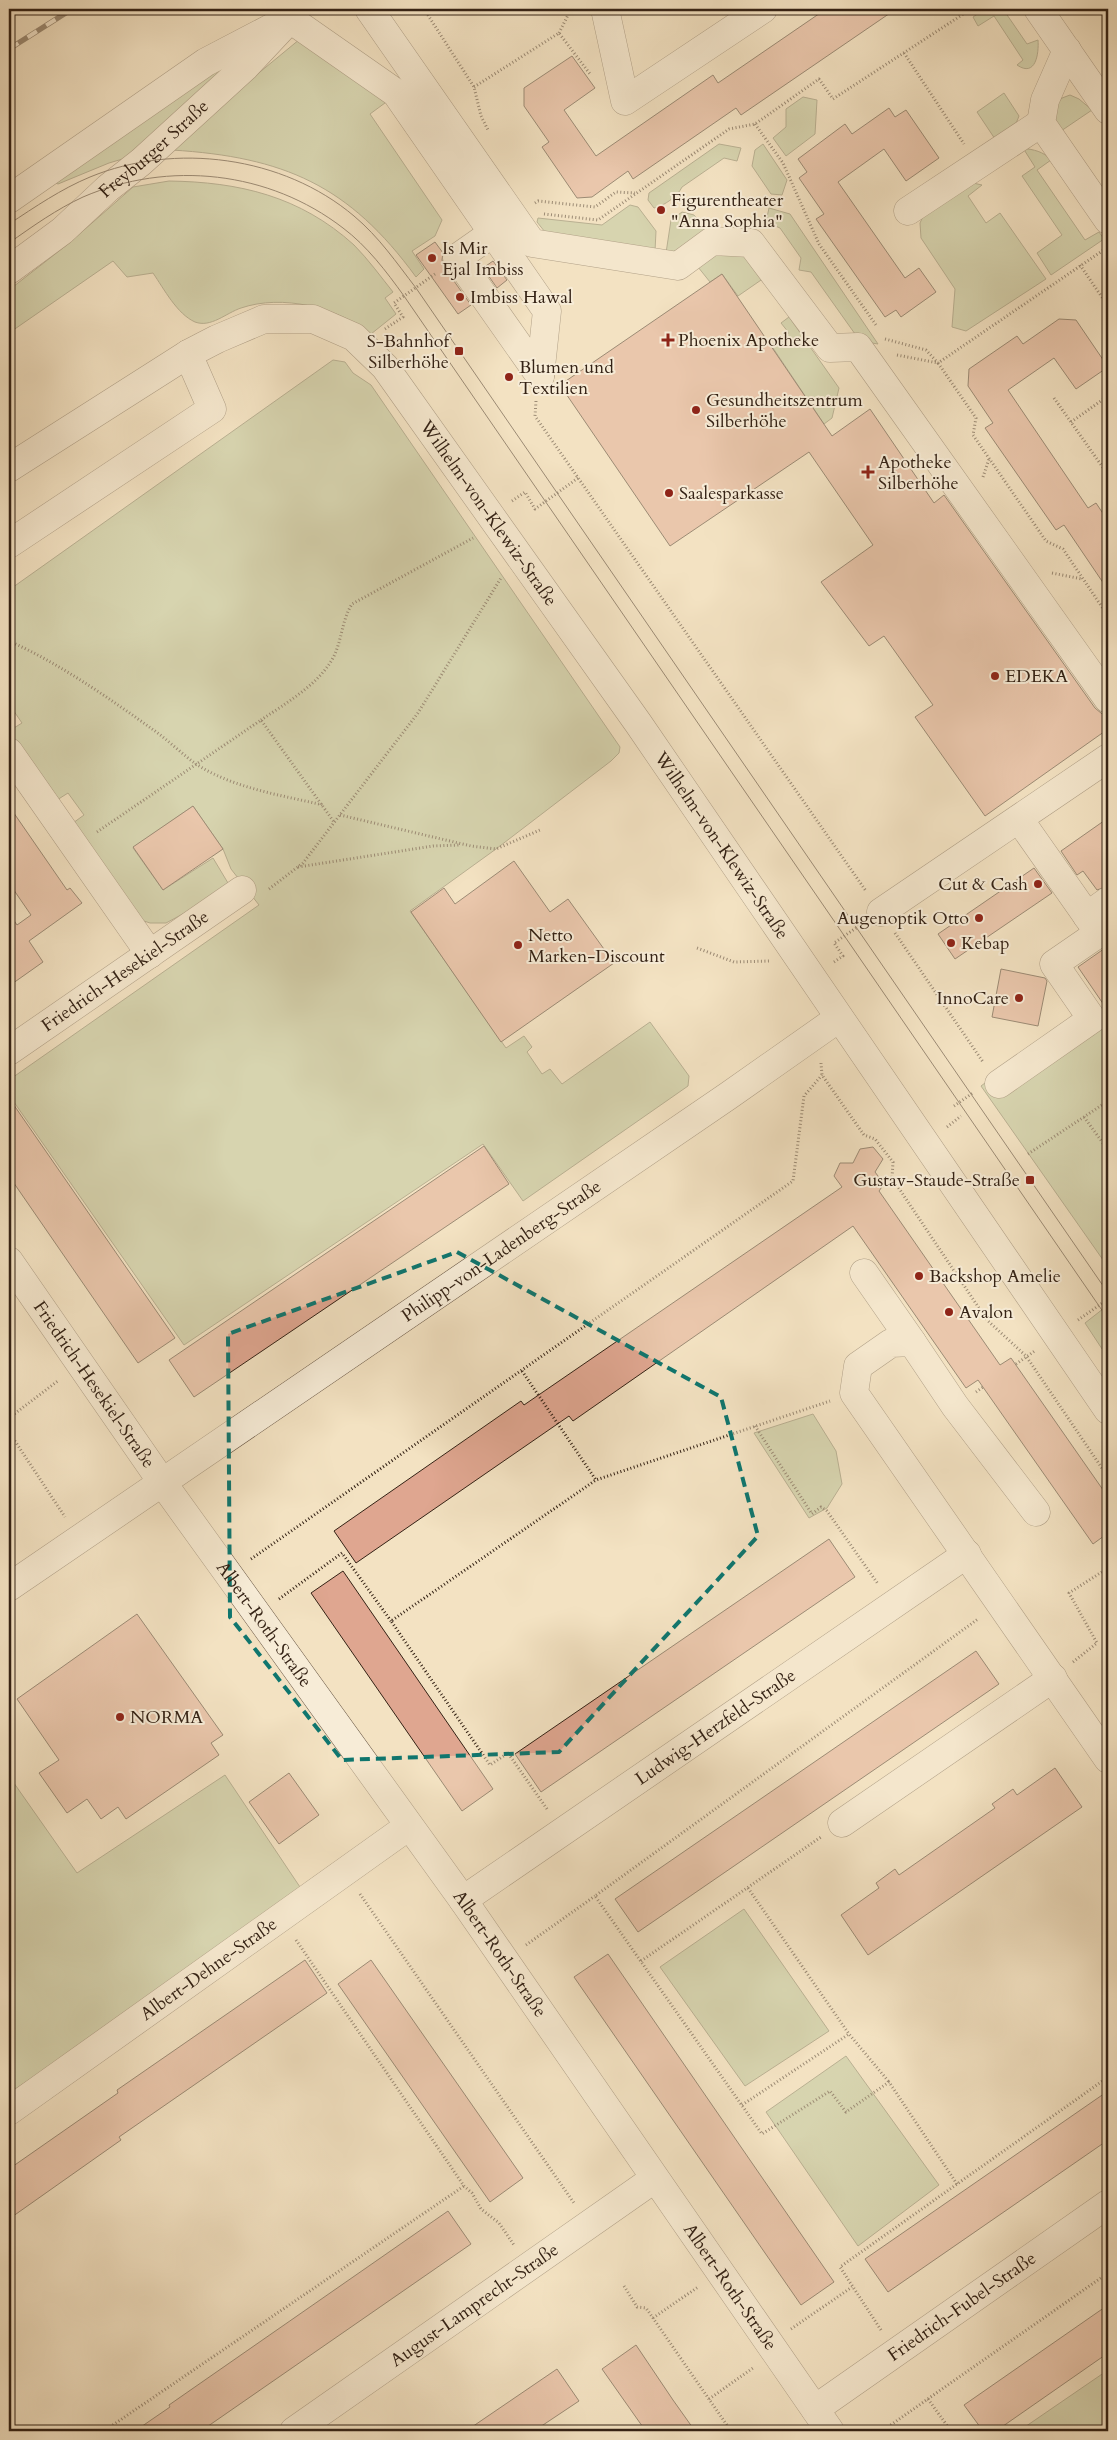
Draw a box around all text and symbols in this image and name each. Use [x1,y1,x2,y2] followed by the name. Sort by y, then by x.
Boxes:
[93,94,214,204] street label: Freyburger Straße
[671,188,784,234] place label: Figurentheater "Anna Sophia"
[655,204,667,216] marker: Figurentheater "Anna Sophia"
[442,236,524,282] place label: Is Mir Ejal Imbiss
[426,252,438,264] marker: Is Mir Ejal Imbiss
[470,285,573,310] place label: Imbiss Hawal
[454,291,466,303] marker: Imbiss Hawal
[678,328,819,353] place label: Phoenix Apotheke
[367,329,453,375] place label: S-Bahnhof Silberhöhe
[662,334,674,346] marker: Phoenix Apotheke
[453,345,465,357] marker: S-Bahnhof Silberhöhe
[519,355,614,401] place label: Blumen und Textilien
[503,371,515,383] marker: Blumen und Textilien
[706,388,864,434] place label: Gesundheitszentrum Silberhöhe
[690,404,702,416] marker: Gesundheitszentrum Silberhöhe
[413,415,563,611] street label: Wilhelm-von-Klewiz-Straße
[878,450,959,496] place label: Apotheke Silberhöhe
[862,466,874,478] marker: Apotheke Silberhöhe
[679,481,784,506] place label: Saalesparkasse
[663,487,675,499] marker: Saalesparkasse
[1005,664,1068,689] place label: EDEKA
[989,670,1001,682] marker: EDEKA
[648,746,794,945] street label: Wilhelm-von-Klewiz-Straße
[938,872,1028,897] place label: Cut & Cash
[1032,878,1044,890] marker: Cut & Cash
[37,905,214,1038] street label: Friedrich-Hesekiel-Straße
[837,906,969,931] place label: Augenoptik Otto
[973,912,985,924] marker: Augenoptik Otto
[528,923,665,969] place label: Netto Marken-Discount
[961,931,1010,956] place label: Kebap
[945,937,957,949] marker: Kebap
[512,939,524,951] marker: Netto Marken-Discount
[936,986,1009,1011] place label: InnoCare
[1013,992,1025,1004] marker: InnoCare
[853,1168,1020,1193] place label: Gustav-Staude-Straße
[397,1174,606,1328] street label: Philipp-von-Ladenberg-Straße
[1024,1174,1036,1186] marker: Gustav-Staude-Straße
[929,1264,1061,1289] place label: Backshop Amelie
[913,1270,925,1282] marker: Backshop Amelie
[27,1296,161,1473] street label: Friedrich-Hesekiel-Straße
[959,1300,1014,1325] place label: Avalon
[943,1306,955,1318] marker: Avalon
[210,1557,318,1692] street label: Albert-Roth-Straße
[630,1663,801,1791] street label: Ludwig-Herzfeld-Straße
[130,1705,203,1730] place label: NORMA
[114,1711,126,1723] marker: NORMA
[447,1885,552,2022] street label: Albert-Roth-Straße
[135,1912,282,2027] street label: Albert-Dehne-Straße
[677,2218,783,2356] street label: Albert-Roth-Straße
[385,2238,564,2373] street label: August-Lamprecht-Straße
[883,2246,1041,2368] street label: Friedrich-Fubel-Straße

